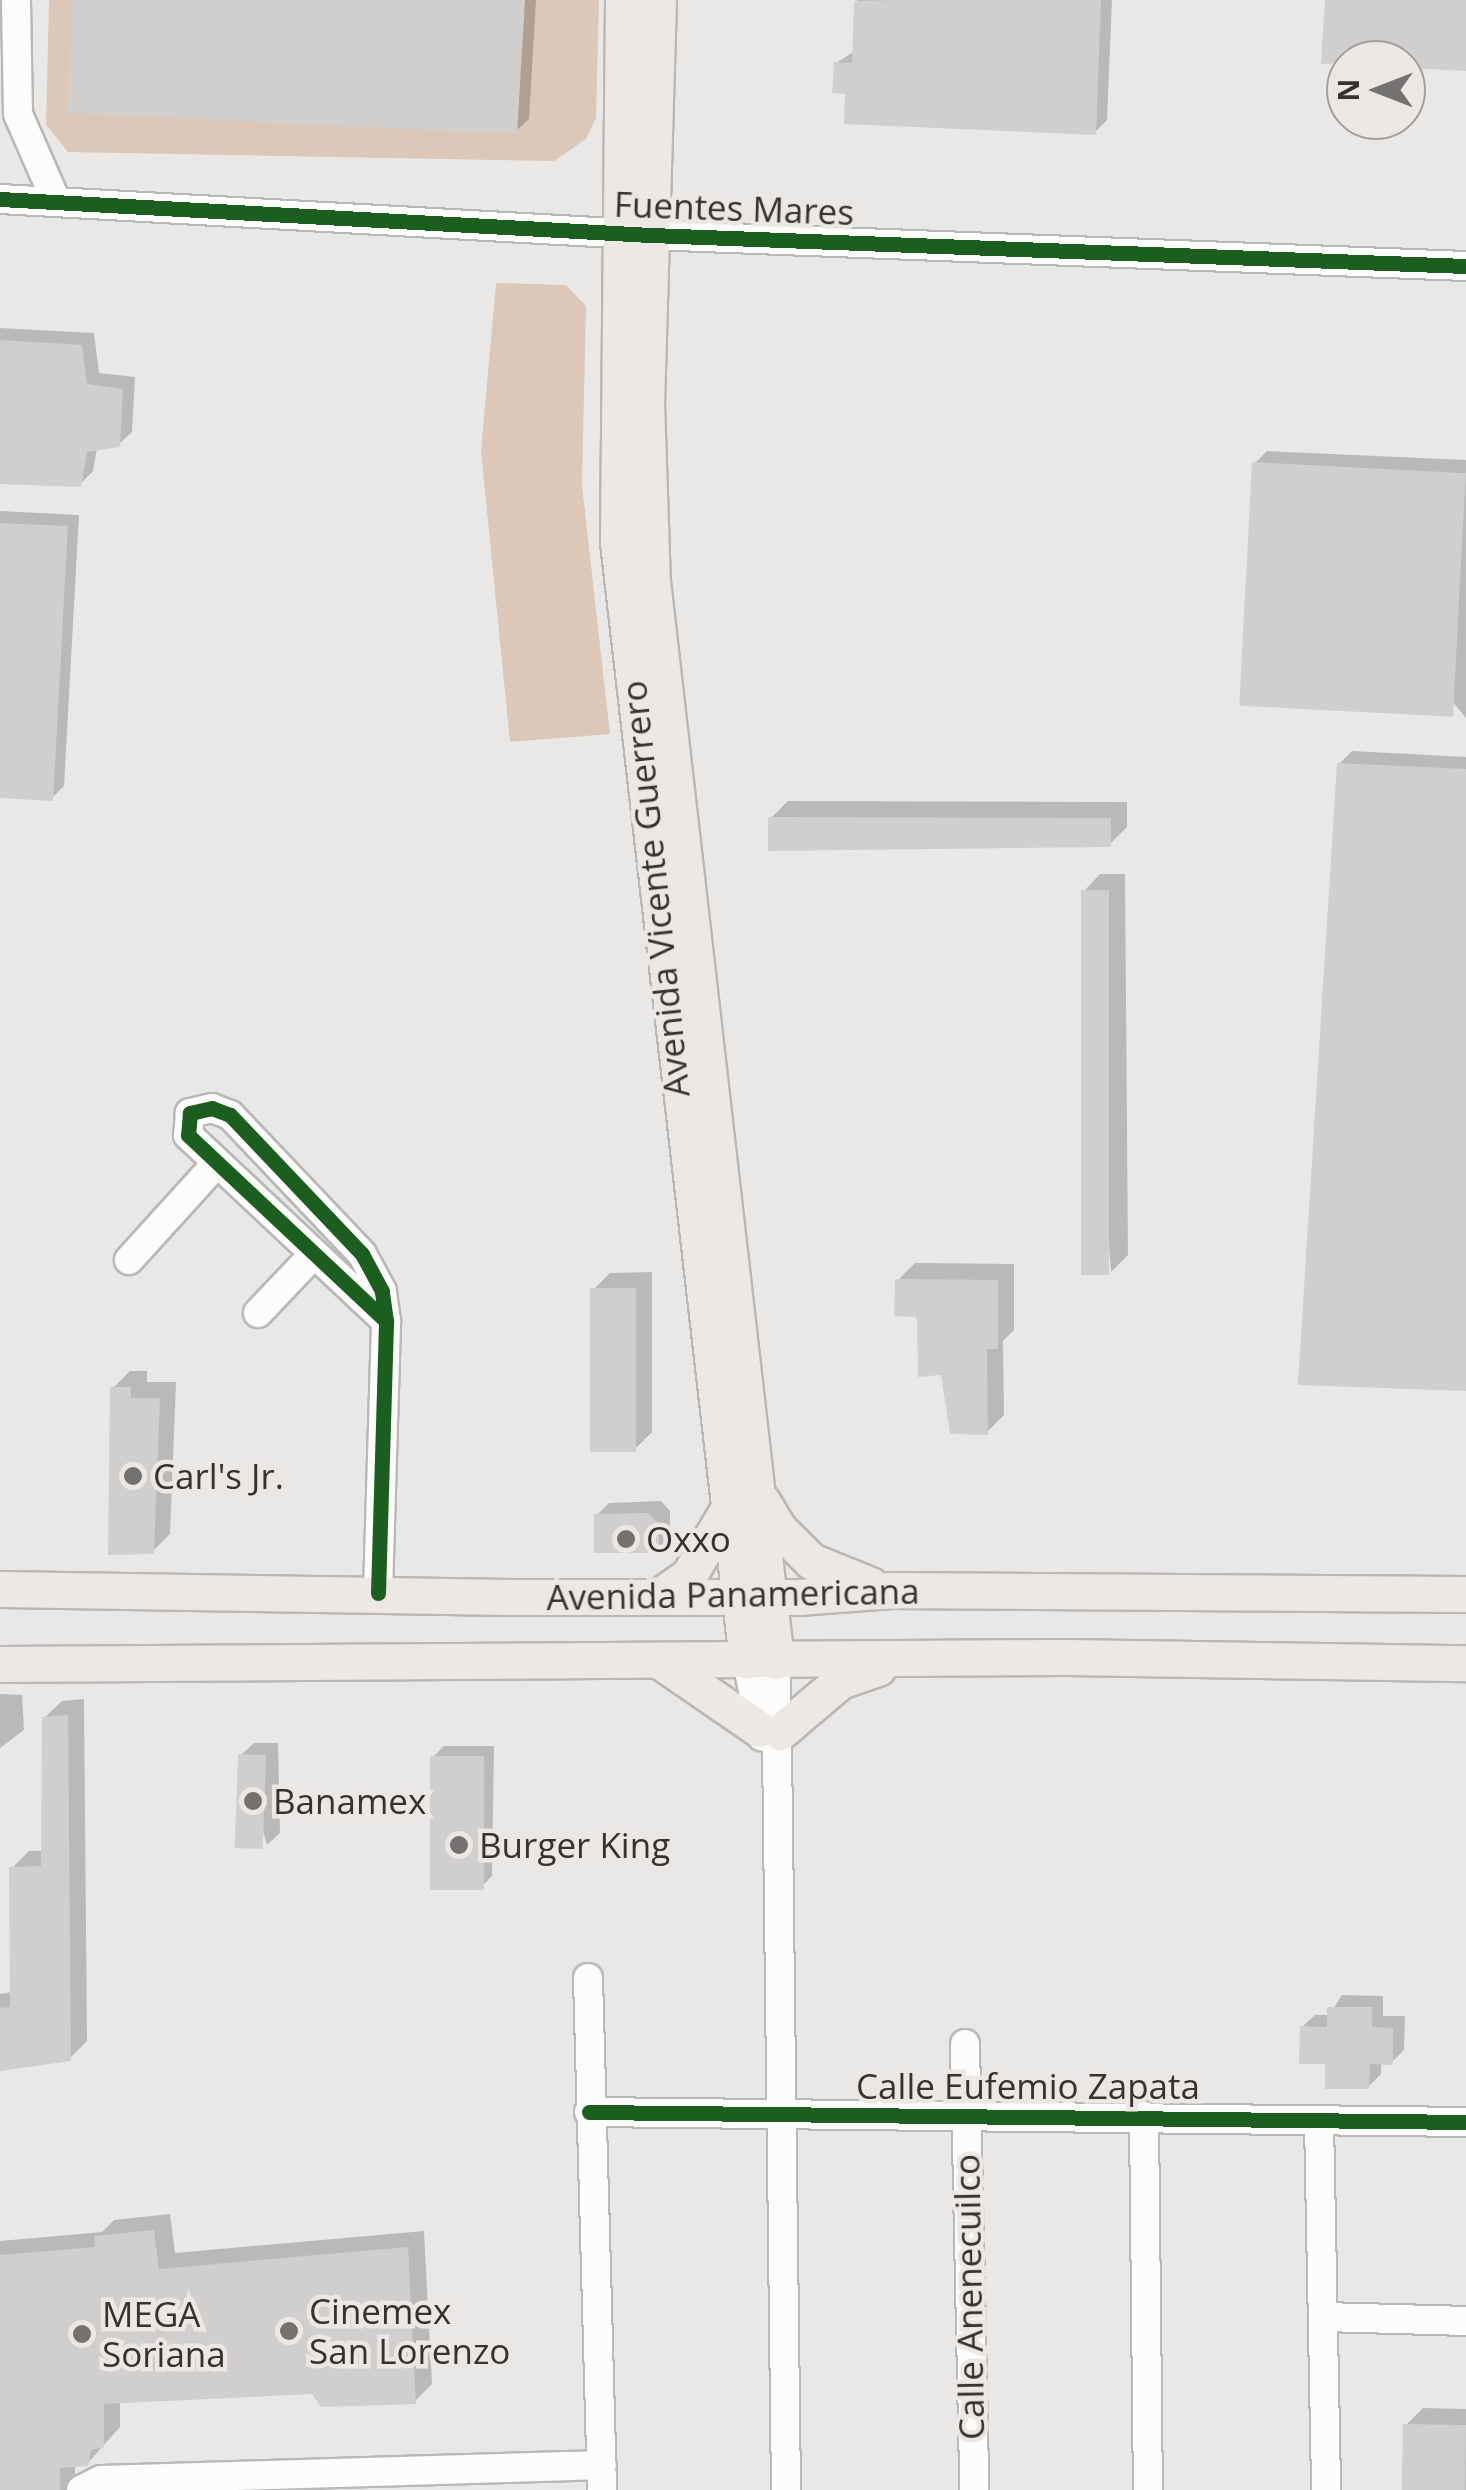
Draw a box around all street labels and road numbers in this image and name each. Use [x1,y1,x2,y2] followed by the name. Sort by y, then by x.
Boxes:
[613,183,855,233] street label: Fuentes Mares
[612,679,698,1099] street label: Avenida Vicente Guerrero
[546,1570,920,1618] street label: Avenida Panamericana
[856,2065,1200,2107] street label: Calle Eufemio Zapata
[946,2154,992,2440] street label: Calle Anenecuilco

